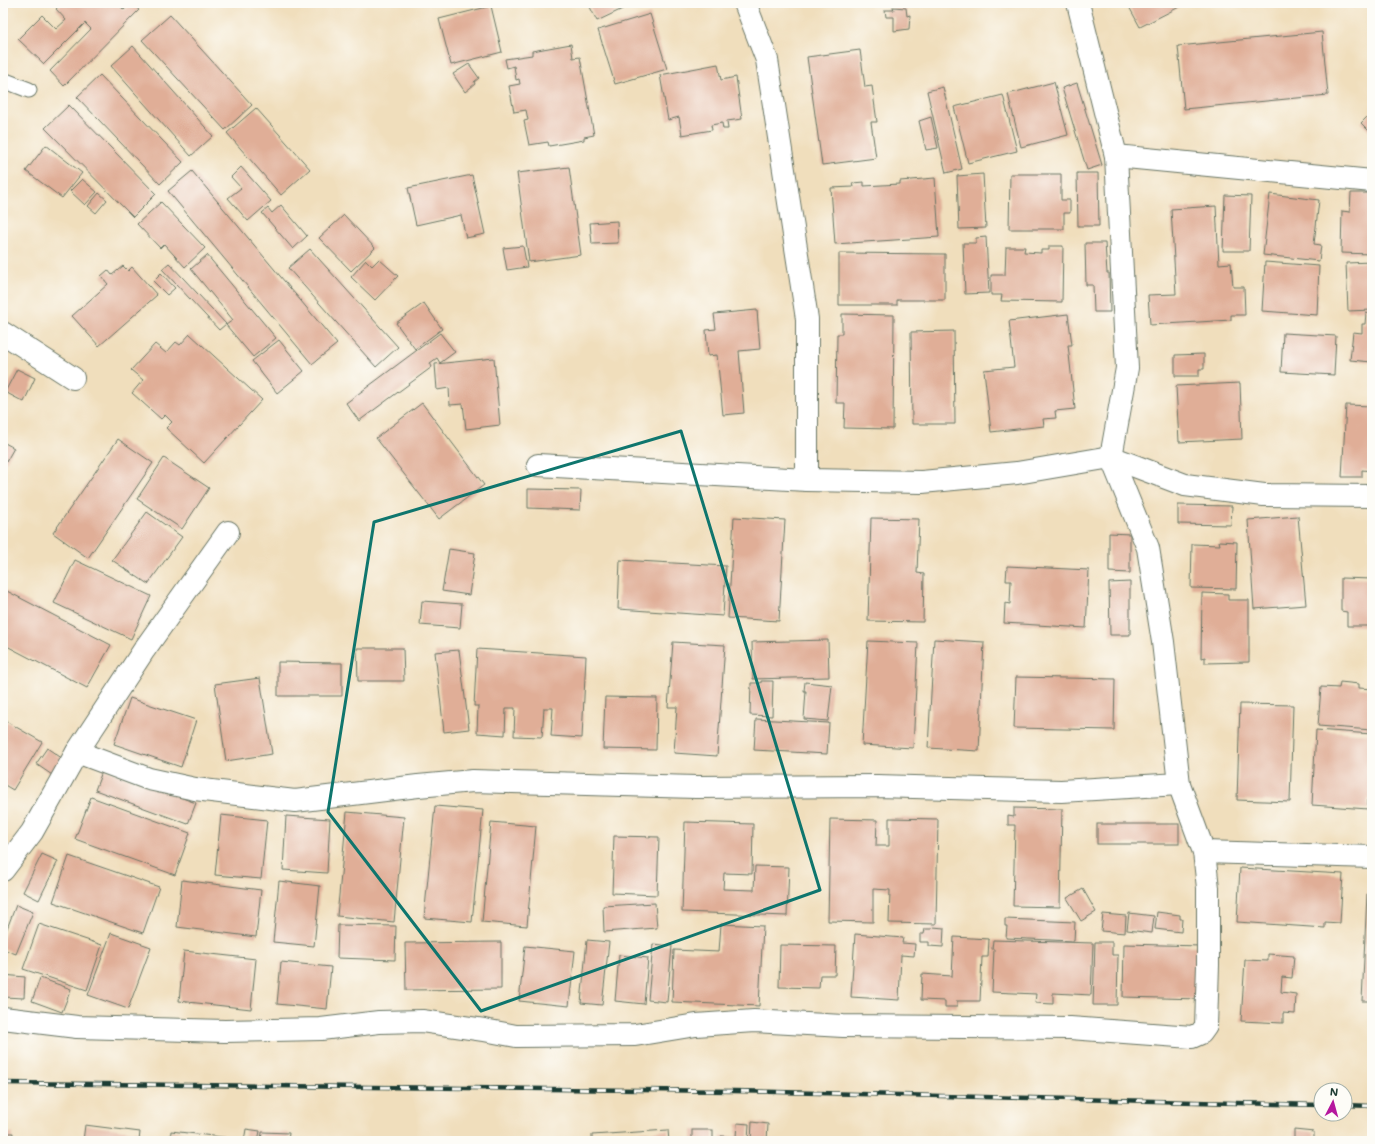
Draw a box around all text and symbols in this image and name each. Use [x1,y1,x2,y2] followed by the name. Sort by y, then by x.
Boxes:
[1313,1082,1353,1122] north arrow
[1329,1084,1339,1099] text: N

